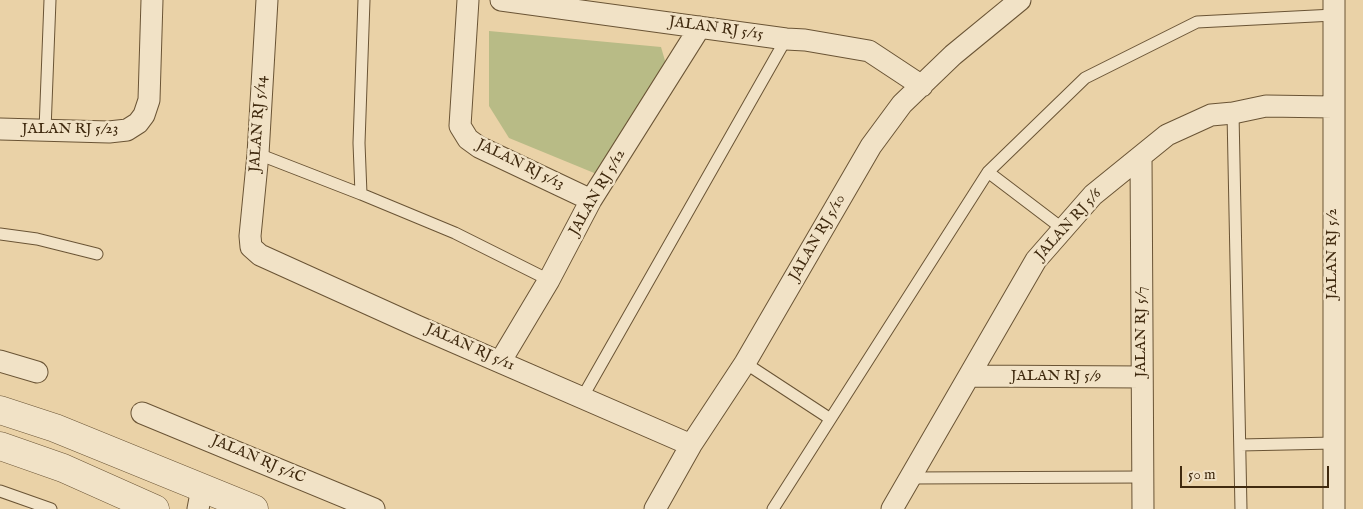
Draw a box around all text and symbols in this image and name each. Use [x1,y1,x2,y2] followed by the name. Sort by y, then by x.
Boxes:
[668,13,764,45] street label: JALAN RJ 5/15
[247,75,271,173] street label: JALAN RJ 5/14
[22,121,118,139] street label: JALAN RJ 5/23
[473,136,567,194] street label: JALAN RJ 5/13
[566,147,630,239] street label: JALAN RJ 5/12
[1032,185,1106,265] street label: JALAN RJ 5/6
[786,192,850,284] street label: JALAN RJ 5/10
[1324,209,1342,299] street label: JALAN RJ 5/2
[1133,287,1151,377] street label: JALAN RJ 5/7
[423,320,517,376] street label: JALAN RJ 5/11
[1011,368,1101,386] street label: JALAN RJ 5/9
[208,432,308,488] street label: JALAN RJ 5/1C
[1183,456,1332,488] scale bar
[1188,465,1216,484] text: 50 m

